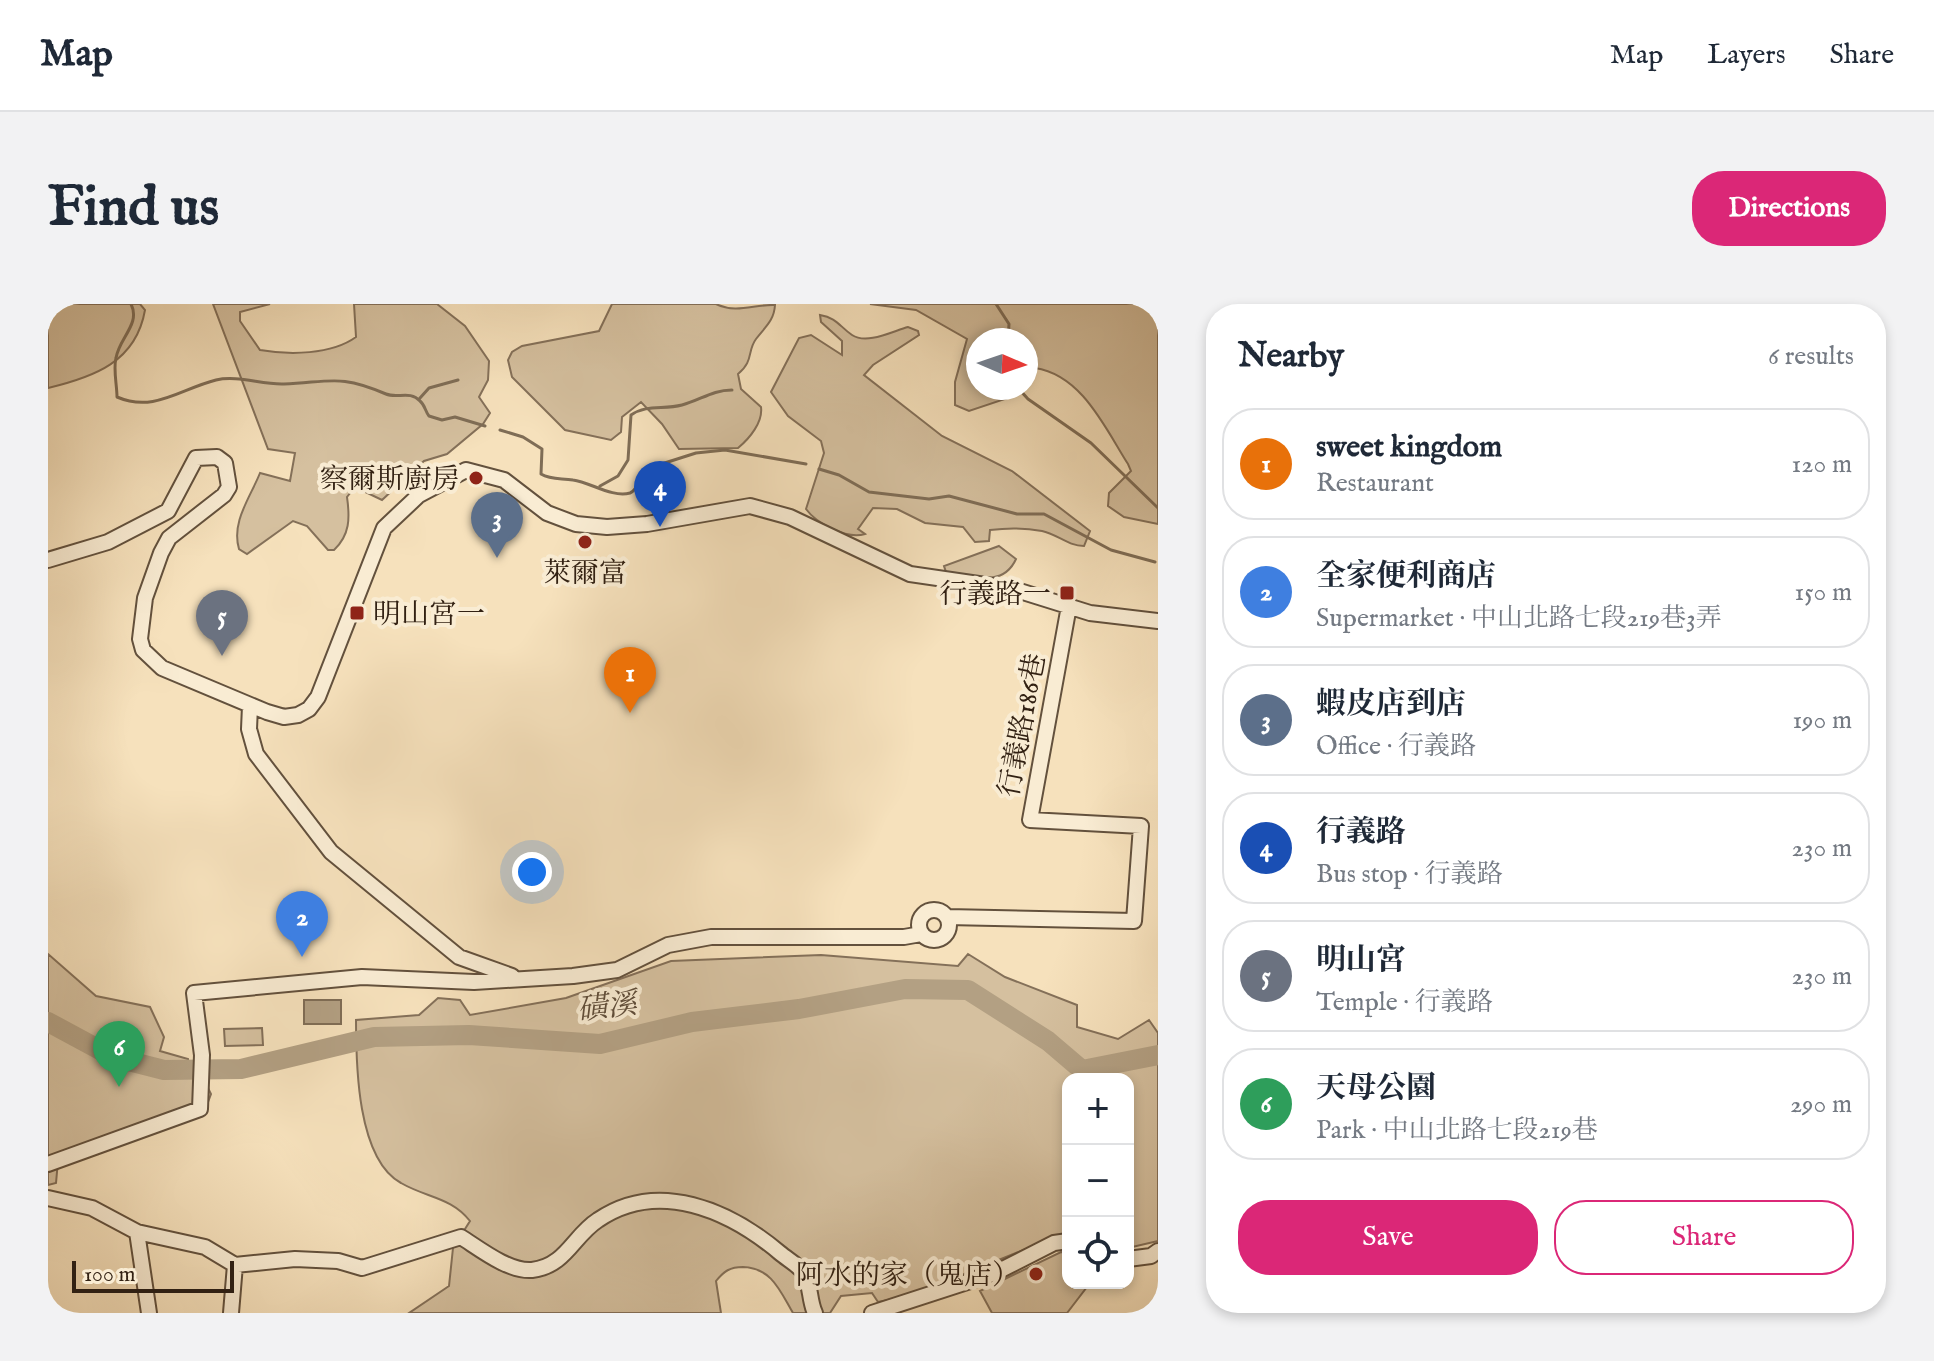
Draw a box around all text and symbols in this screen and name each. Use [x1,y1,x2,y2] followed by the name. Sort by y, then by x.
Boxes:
[40,31,113,79] text: Map
[1610,38,1663,73] text: Map
[1707,38,1786,73] text: Layers
[1830,38,1894,73] text: Share
[1692,171,1886,246] button: Directions
[48,173,219,244] text: Find us
[966,328,1038,400] north arrow
[1238,335,1344,378] text: Nearby
[1768,340,1854,373] text: 6 results
[1316,429,1502,467] text: sweet kingdom
[1261,448,1271,481] text: 1
[1792,448,1852,481] text: 120 m
[634,461,686,527] pin: 4
[320,463,460,498] place label: 察爾斯廚房
[1316,467,1434,500] text: Restaurant
[467,469,485,487] marker: 察爾斯廚房
[471,492,523,558] pin: 3
[576,533,594,551] marker: 萊爾富
[543,557,627,592] place label: 萊爾富
[1316,558,1496,596] text: 全家便利商店
[1260,576,1272,609] text: 2
[1794,576,1852,609] text: 150 m
[939,578,1051,613] place label: 行義路一
[1058,584,1076,602] marker: 行義路一
[196,590,248,656] pin: 5
[373,598,485,633] place label: 明山宮一
[1316,602,1722,635] text: Supermarket · 中山北路七段219巷3弄
[348,604,366,622] marker: 明山宮一
[604,647,656,713] pin: 1
[992,651,1054,800] street label: 行義路186巷
[1316,686,1466,724] text: 蝦皮店到店
[1261,704,1271,737] text: 3
[1792,704,1852,737] text: 190 m
[1316,730,1476,763] text: Office · 行義路
[1316,814,1406,852] text: 行義路
[1260,832,1272,865] text: 4
[1792,832,1852,865] text: 230 m
[512,852,552,892] your location
[1316,858,1503,891] text: Bus stop · 行義路
[276,891,328,957] pin: 2
[1316,942,1406,980] text: 明山宮
[1261,960,1271,993] text: 5
[1792,960,1852,993] text: 230 m
[575,985,642,1030] water label: 磺溪
[1316,986,1493,1019] text: Temple · 行義路
[93,1021,145,1087] pin: 6
[1316,1070,1436,1108] text: 天母公園
[1062,1073,1134,1289] map controls
[1062,1073,1134,1145] button: +
[1261,1088,1271,1121] text: 6
[1790,1088,1852,1121] text: 290 m
[1316,1114,1598,1147] text: Park · 中山北路七段219巷
[1062,1145,1134,1217] button: −
[1238,1200,1538,1275] button: Save
[1554,1200,1854,1275] button: Share
[1062,1217,1134,1289] button: locate
[72,1257,234,1293] scale bar
[796,1259,1020,1294] place label: 阿水的家（鬼店）
[84,1261,136,1289] text: 100 m
[1027,1265,1045,1283] marker: 阿水的家（鬼店）

